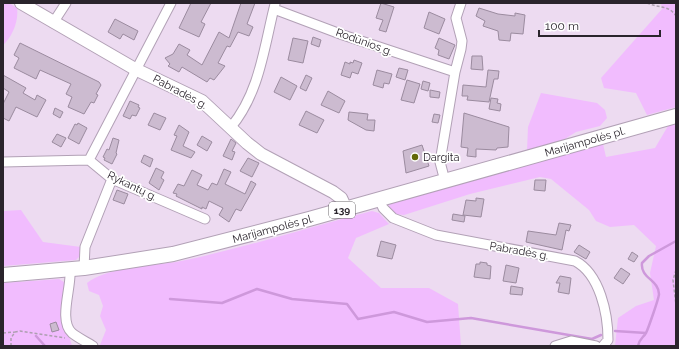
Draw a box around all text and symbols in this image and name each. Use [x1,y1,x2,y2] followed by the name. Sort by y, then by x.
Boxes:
[539,12,660,38] scale bar
[545,19,579,33] text: 100 m
[334,26,394,58] street label: Rodūnios g.
[151,72,209,112] street label: Pabradės g.
[543,124,627,160] street label: Marijampolės pl.
[423,151,459,164] place label: Dargita
[410,152,420,162] marker: Dargita
[105,168,159,204] street label: Rykantų g.
[329,202,355,218] road number: 139
[231,212,315,246] street label: Marijampolės pl.
[488,239,550,263] street label: Pabradės g.

